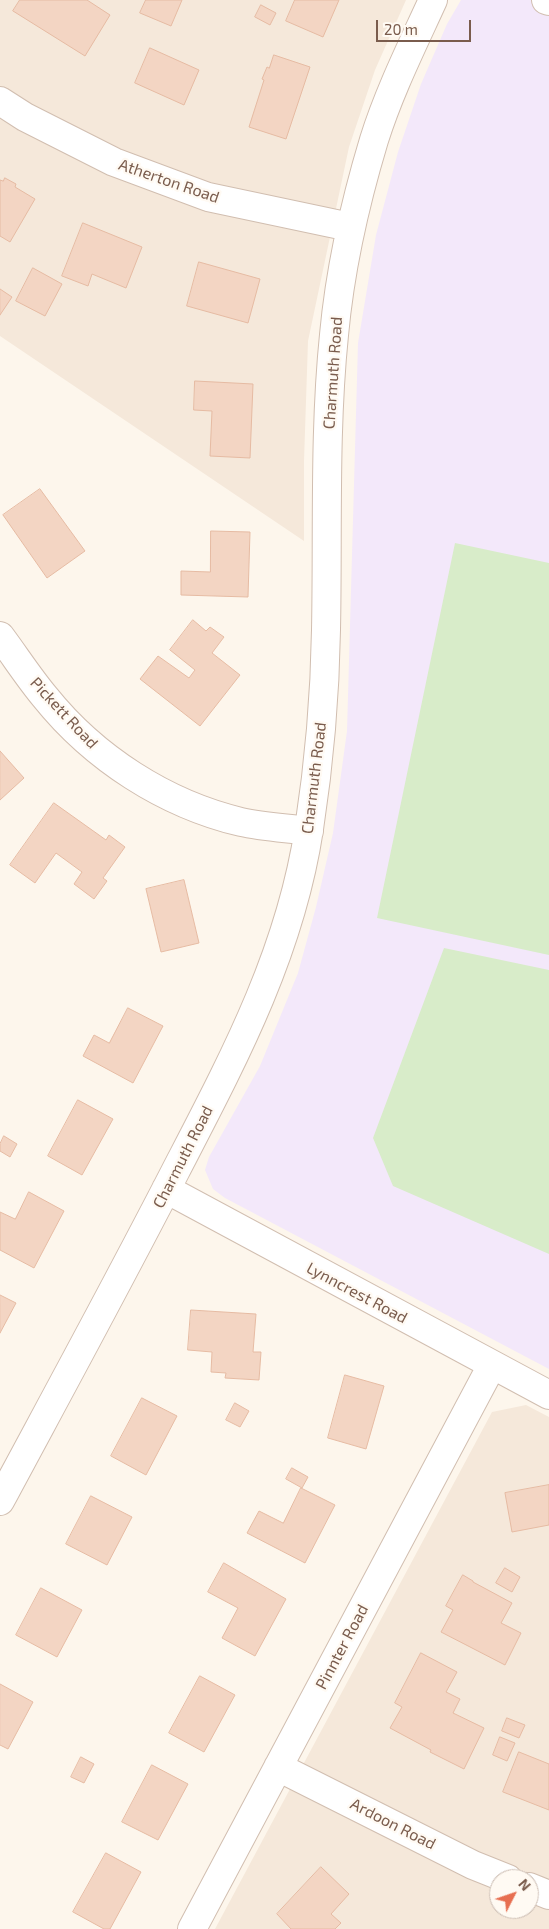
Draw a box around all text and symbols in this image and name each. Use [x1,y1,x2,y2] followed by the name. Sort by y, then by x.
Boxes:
[379,10,474,42] scale bar
[384,20,418,38] text: 20 m
[116,155,222,207] street label: Atherton Road
[319,316,347,430] street label: Charmuth Road
[26,673,102,753] street label: Pickett Road
[298,721,330,835] street label: Charmuth Road
[149,1102,217,1212] street label: Charmuth Road
[303,1258,411,1328] street label: Lynncrest Road
[312,1601,372,1693] street label: Pinnter Road
[347,1794,439,1854] street label: Ardoon Road
[489,1869,539,1919] north arrow
[515,1875,535,1894] text: N

